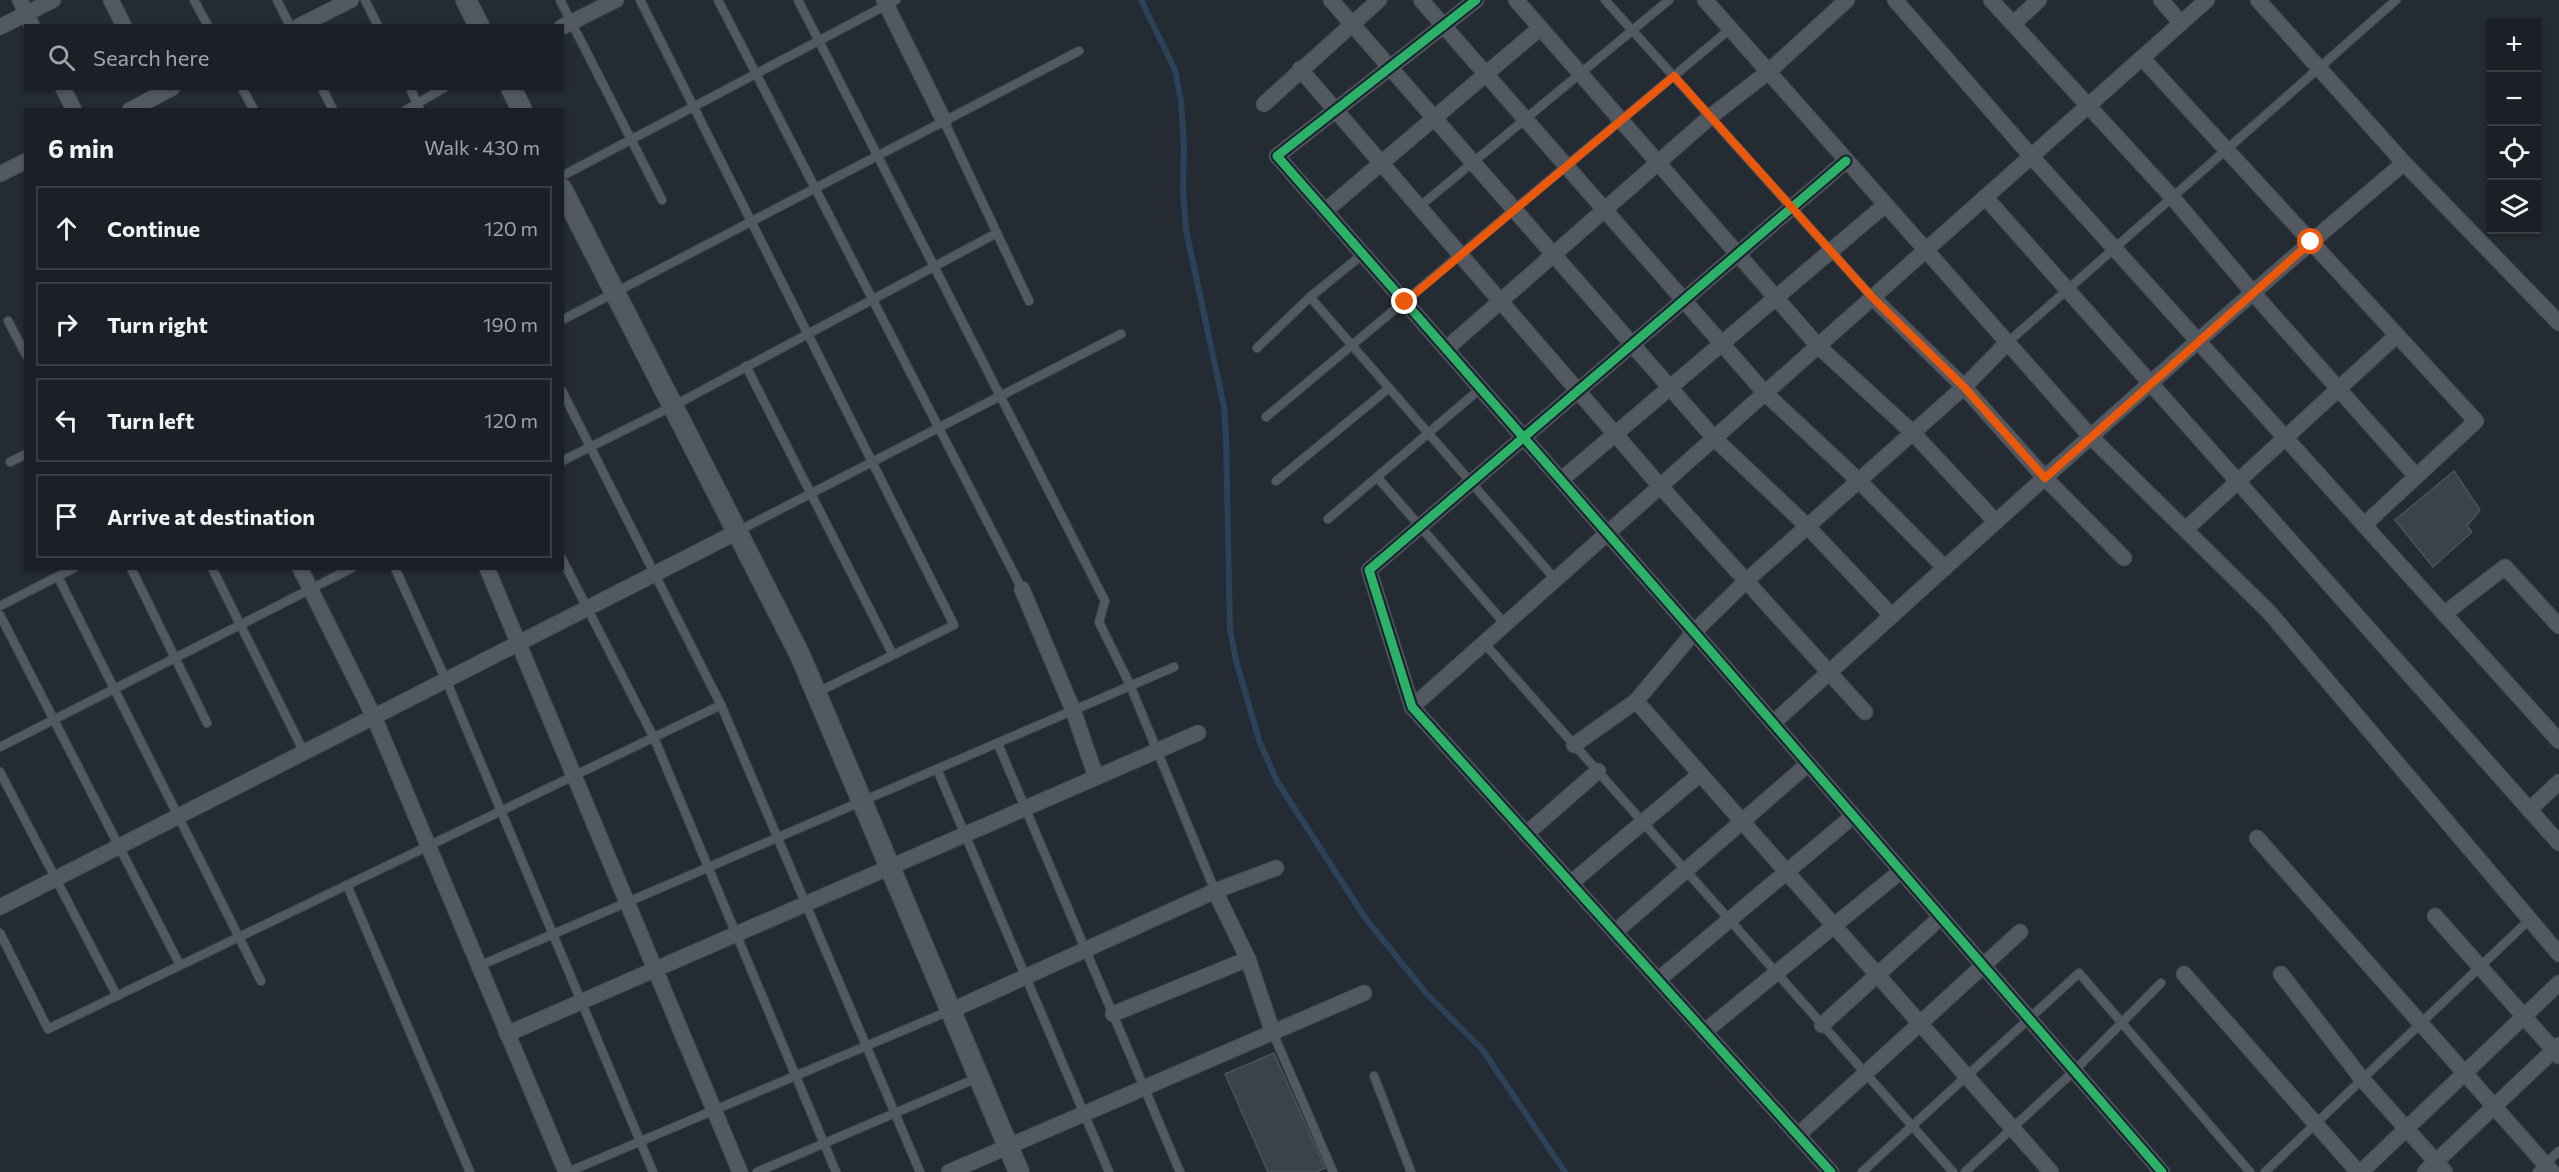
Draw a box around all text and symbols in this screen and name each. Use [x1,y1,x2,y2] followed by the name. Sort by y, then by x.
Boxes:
[2487,18,2541,234] map controls
[2487,18,2541,72] button: +
[24,24,564,90] search box
[45,41,78,74] icon: search
[93,44,209,71] text: Search here
[2487,72,2541,126] button: −
[2487,126,2541,180] button: locate
[48,132,114,163] text: 6 min
[424,135,540,159] text: Walk · 430 m
[2487,180,2541,234] button: layers
[50,212,83,245] icon: ahead
[107,215,200,242] text: Continue
[484,216,538,240] text: 120 m
[2297,228,2323,254] route start
[1391,288,1417,314] route end
[50,308,83,341] icon: right
[107,311,208,338] text: Turn right
[483,312,538,336] text: 190 m
[50,404,83,437] icon: left
[107,407,194,434] text: Turn left
[484,408,538,432] text: 120 m
[50,500,83,533] icon: arrive
[107,503,315,530] text: Arrive at destination

